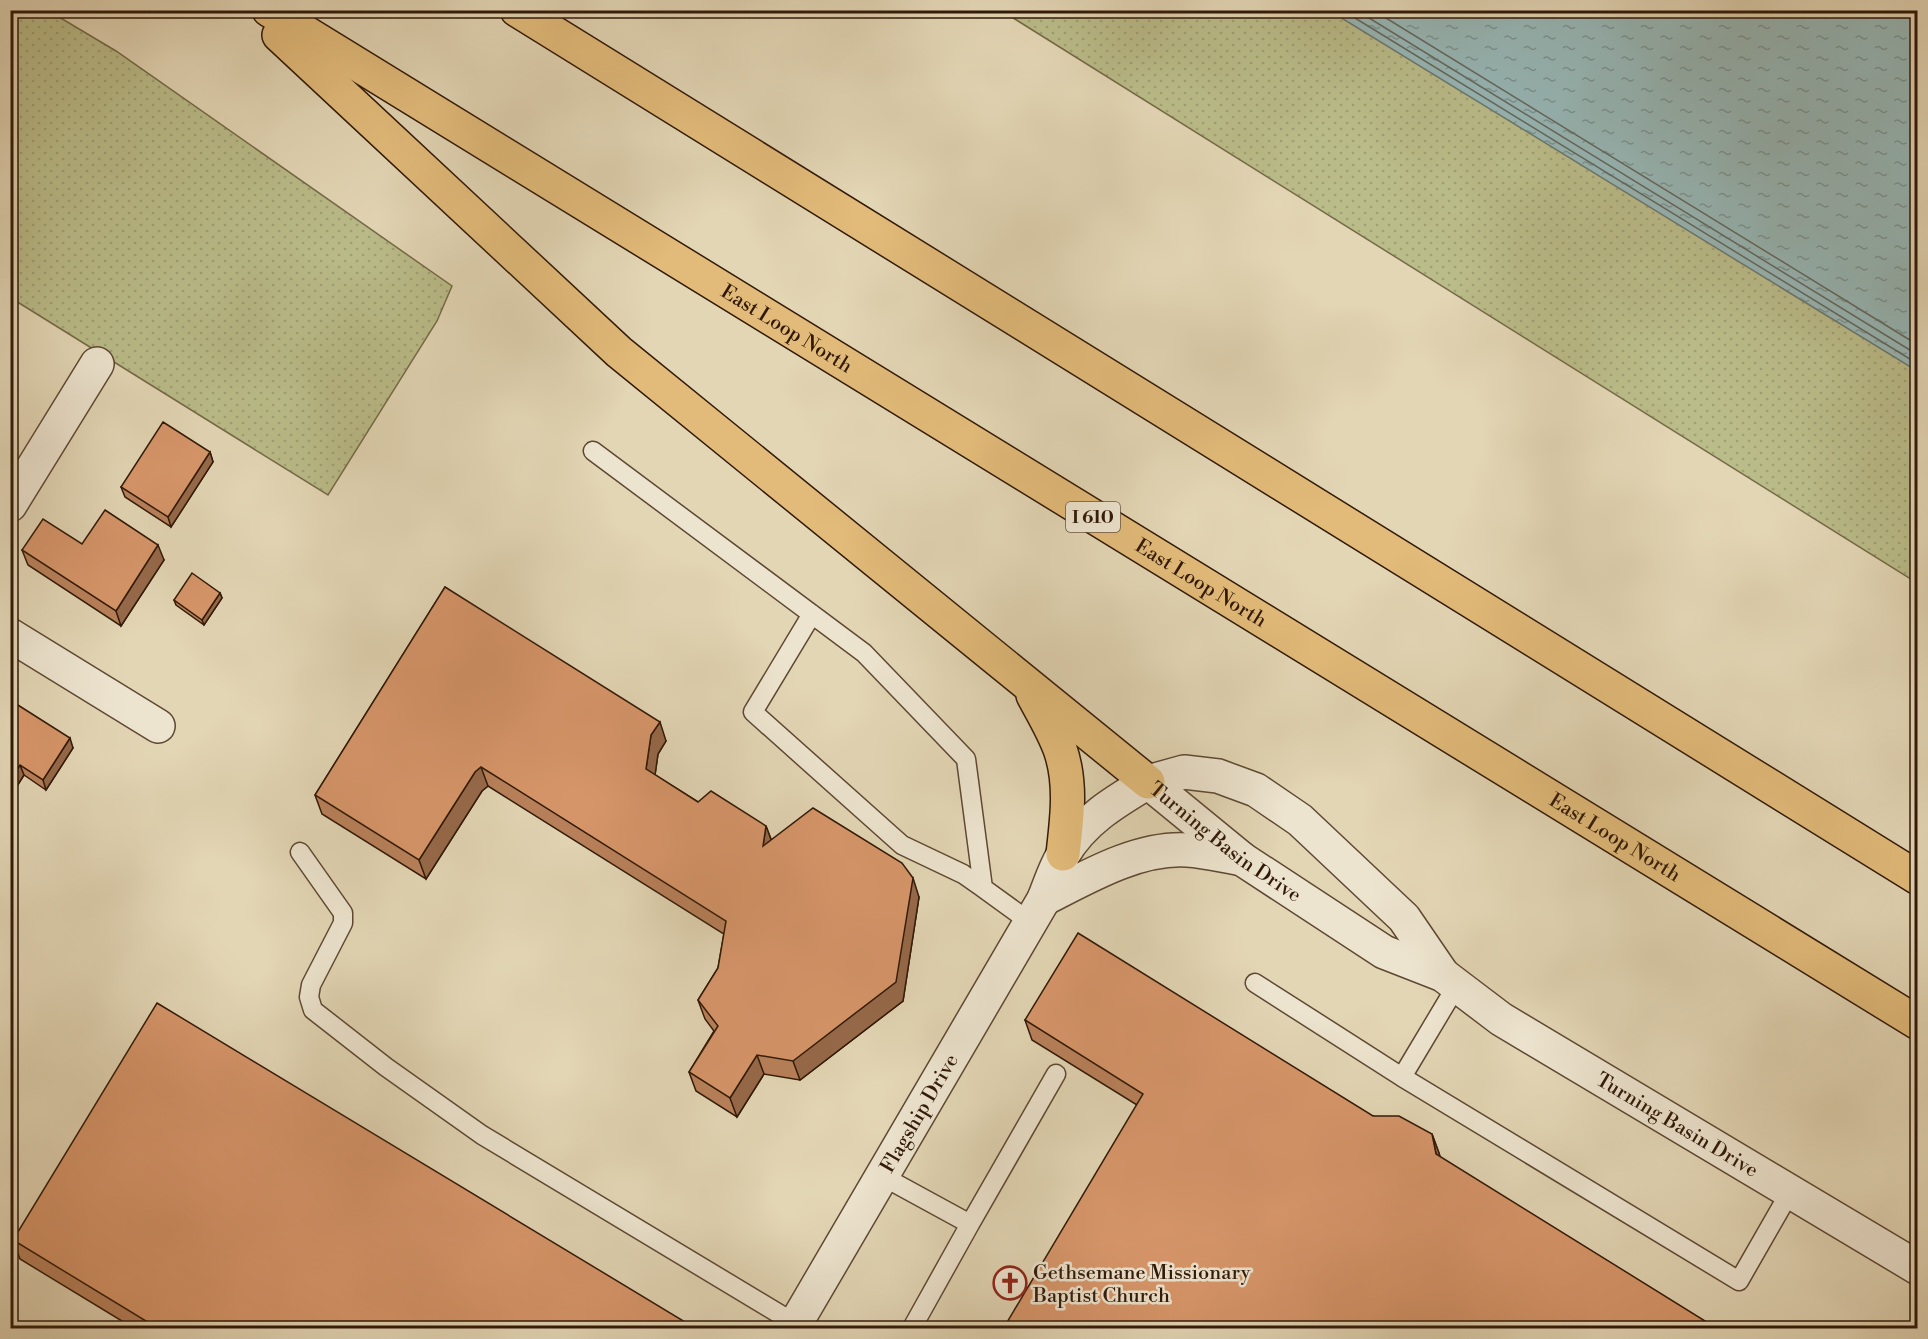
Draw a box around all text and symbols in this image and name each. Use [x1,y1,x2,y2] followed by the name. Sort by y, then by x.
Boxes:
[716,280,857,379] street label: East Loop North
[1066,502,1120,532] road number: I 610
[1130,534,1271,634] street label: East Loop North
[1144,777,1305,908] street label: Turning Basin Drive
[1544,788,1685,888] street label: East Loop North
[876,1050,965,1178] street label: Flagship Drive
[1591,1068,1762,1184] street label: Turning Basin Drive
[1032,1261,1251,1309] place label: Gethsemane Missionary Baptist Church
[992,1265,1028,1301] church icon: Gethsemane Missionary Baptist Church

